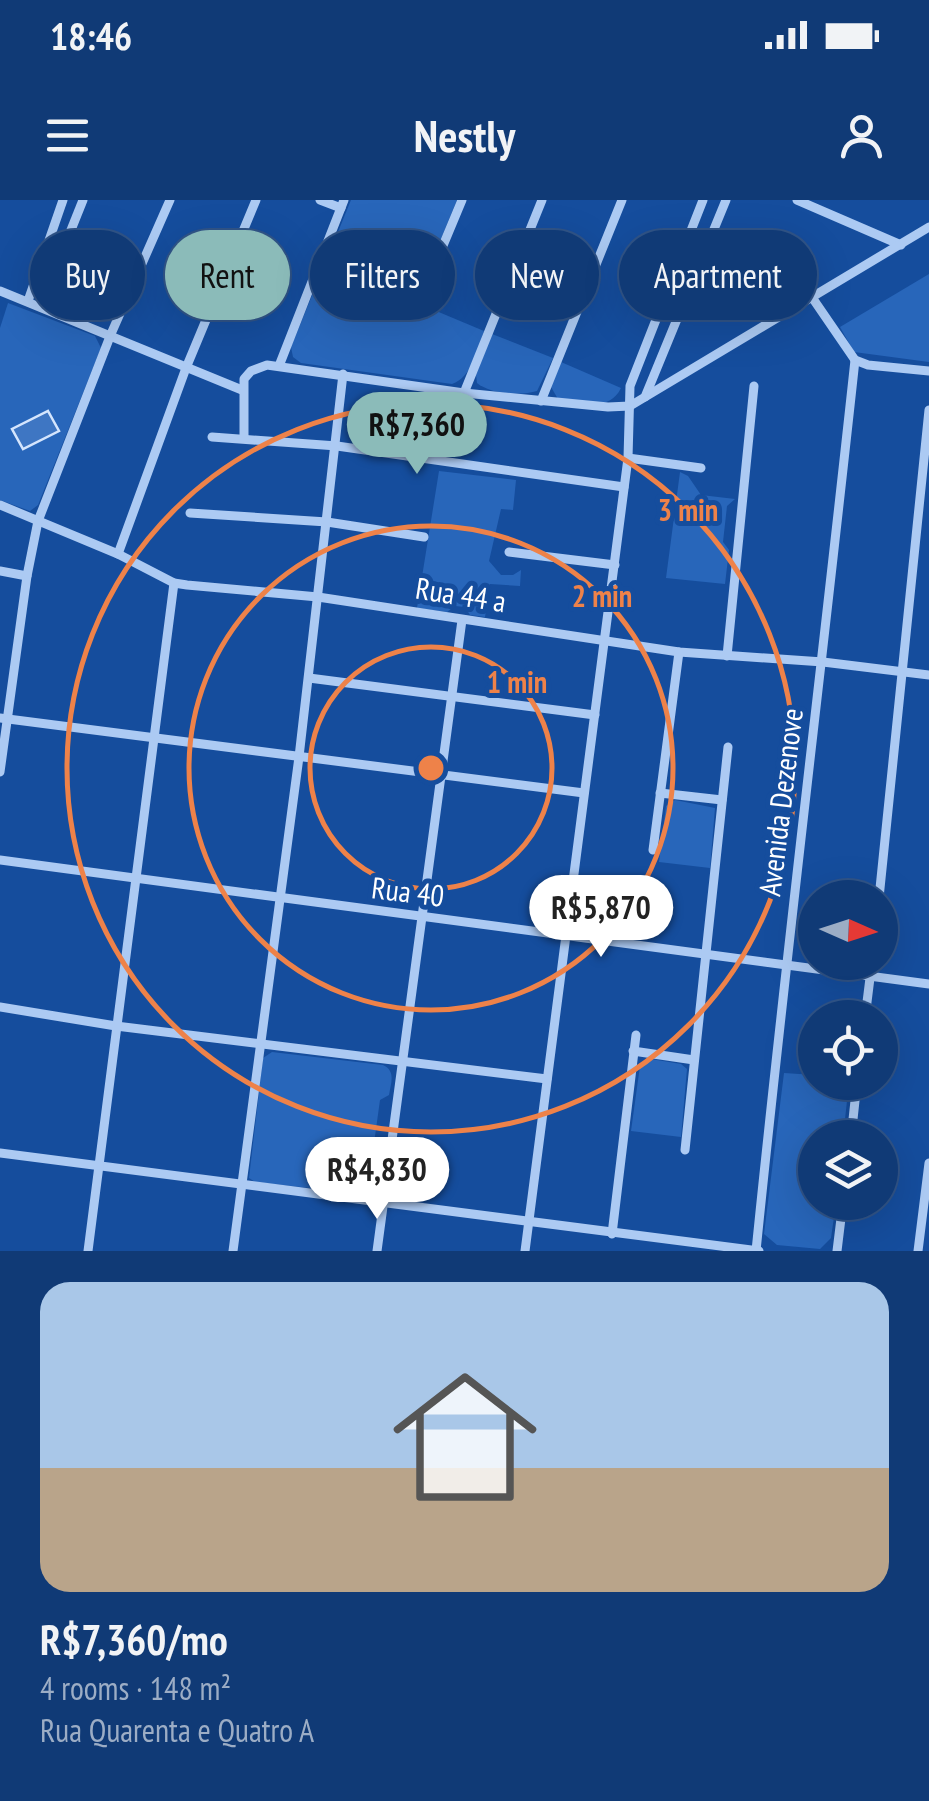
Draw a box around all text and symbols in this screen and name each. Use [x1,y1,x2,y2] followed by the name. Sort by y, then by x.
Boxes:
[50,11,132,60] text: 18:46
[414,106,515,164] text: Nestly
[40,108,95,163] icon: menu
[834,108,889,163] icon: person
[30,230,145,320] chip: Buy
[165,230,290,320] chip: Rent
[310,230,455,320] chip: Filters
[475,230,599,320] chip: New
[619,230,817,320] chip: Apartment
[325,392,509,477] pin: R$7,360
[369,403,465,445] text: R$7,360
[658,490,718,529] text: 3 min
[413,568,509,620] street label: Rua 44 a
[572,576,632,615] text: 2 min
[487,662,547,701] text: 1 min
[749,706,811,898] street label: Avenida Dezenove
[413,750,449,786] centre of rings
[370,867,446,915] street label: Rua 40
[509,875,693,960] pin: R$5,870
[798,880,898,980] north arrow
[798,880,898,1220] map controls
[551,886,651,928] text: R$5,870
[798,1000,898,1100] button: locate
[798,1120,898,1220] button: layers
[285,1137,469,1222] pin: R$4,830
[327,1148,427,1190] text: R$4,830
[375,1347,555,1527] icon: home
[40,1612,228,1667] text: R$7,360/mo
[40,1667,231,1709] text: 4 rooms · 148 m²
[40,1709,314,1751] text: Rua Quarenta e Quatro A

